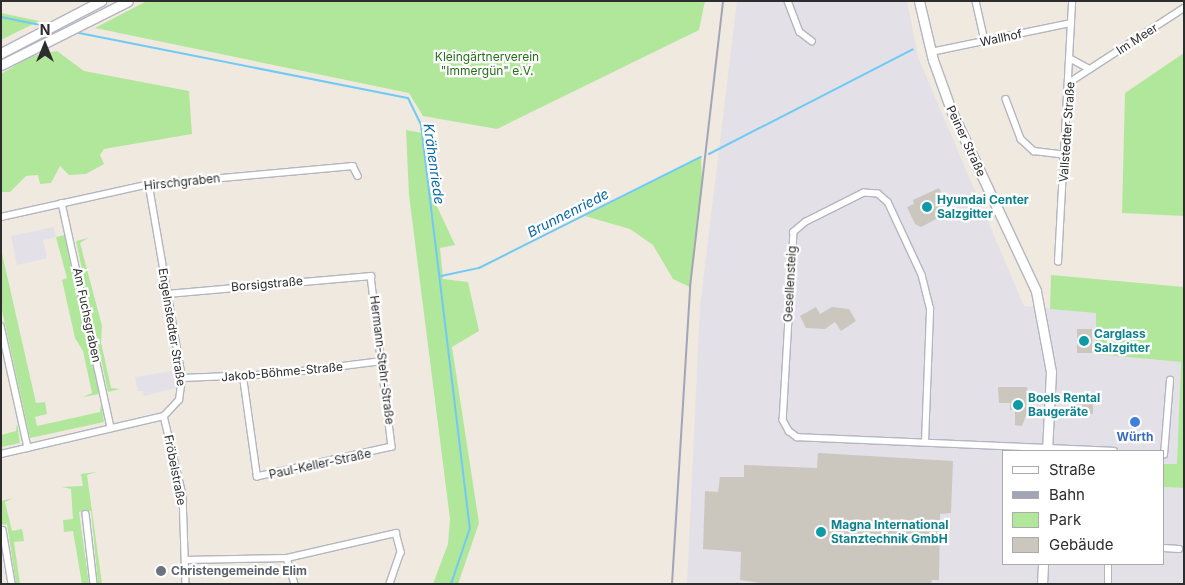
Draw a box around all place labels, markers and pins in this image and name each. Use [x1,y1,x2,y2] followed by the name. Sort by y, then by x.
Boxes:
[937,193,1029,221] place label: Hyundai Center Salzgitter
[921,201,933,213] marker: Hyundai Center Salzgitter
[1094,327,1150,355] place label: Carglass Salzgitter
[1078,335,1090,347] marker: Carglass Salzgitter
[1028,391,1100,419] place label: Boels Rental Baugeräte
[1012,399,1024,411] marker: Boels Rental Baugeräte
[1129,416,1141,428] marker: Würth
[1117,430,1153,444] place label: Würth
[831,518,948,546] place label: Magna International Stanztechnik GmbH
[815,526,827,538] marker: Magna International Stanztechnik GmbH
[171,564,307,578] place label: Christengemeinde Elim
[155,565,167,577] marker: Christengemeinde Elim

